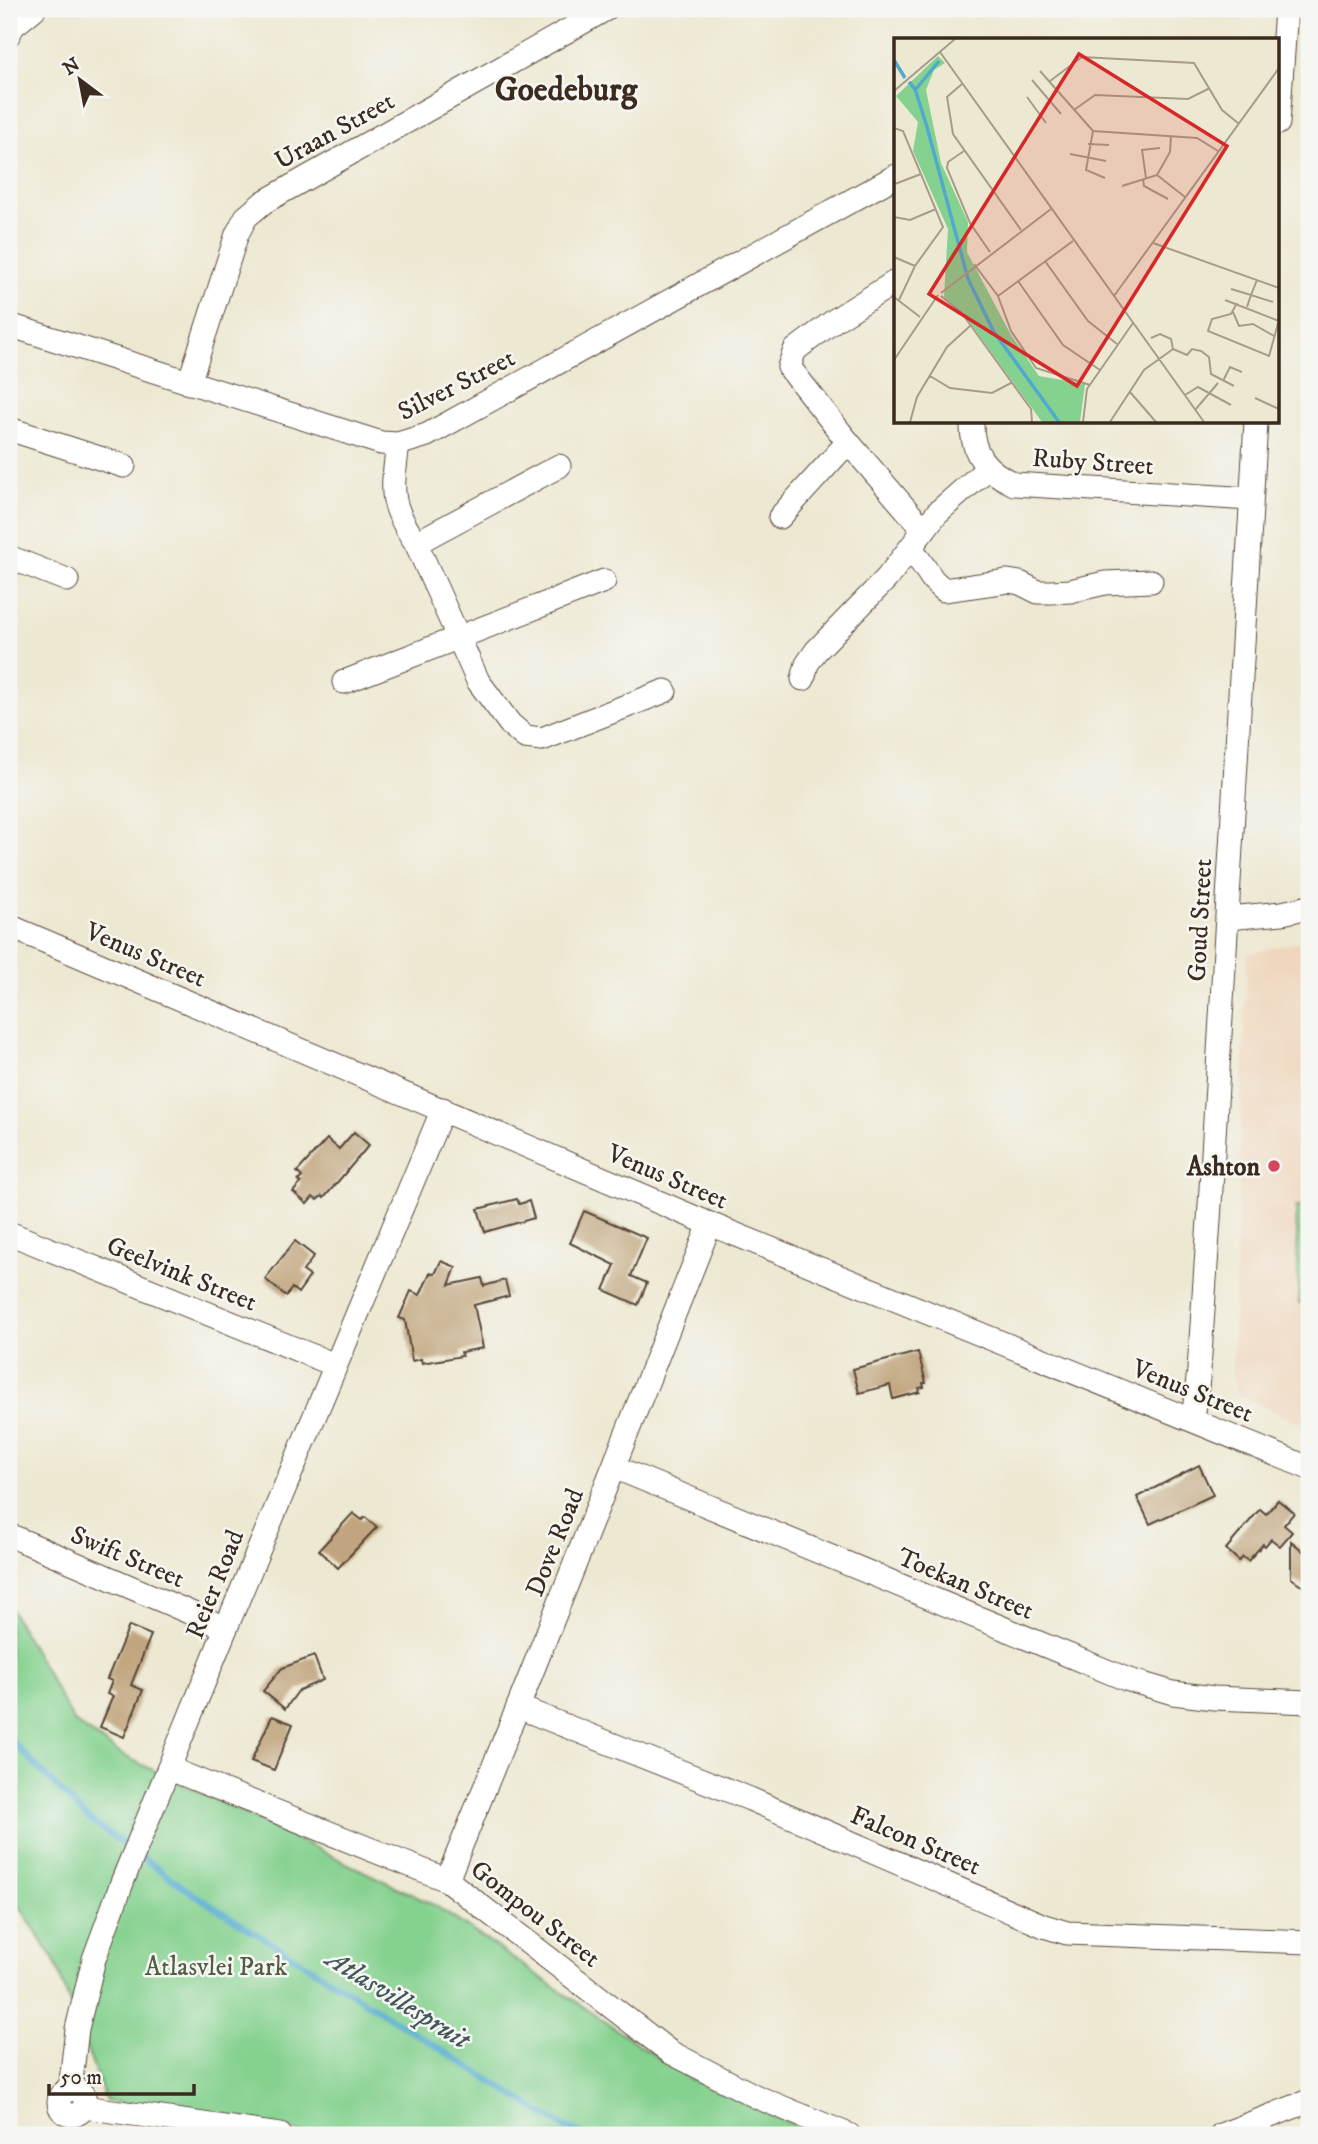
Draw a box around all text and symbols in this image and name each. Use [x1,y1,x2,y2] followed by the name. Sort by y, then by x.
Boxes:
[894,38,1280,424] inset map
[46,46,116,116] north arrow
[59,53,85,81] text: N
[495,70,638,111] district label: Goedeburg
[269,85,400,178] street label: Uraan Street
[393,342,521,429] street label: Silver Street
[1031,442,1155,483] street label: Ruby Street
[1181,858,1220,983] street label: Goud Street
[79,915,211,996] street label: Venus Street
[601,1137,733,1218] street label: Venus Street
[1186,1151,1260,1184] place label: Ashton
[1266,1158,1282,1174] marker: Ashton
[102,1229,261,1319] street label: Geelvink Street
[1126,1352,1258,1431] street label: Venus Street
[519,1484,592,1601] street label: Dove Road
[66,1519,189,1596] street label: Swift Street
[179,1525,252,1644] street label: Reier Road
[892,1541,1039,1628] street label: Toekan Street
[845,1799,986,1884] street label: Falcon Street
[464,1853,607,1975] street label: Gompou Street
[318,1940,478,2058] water label: Atlasvillespruit
[145,1951,287,1984] park label: Atlasvlei Park
[49,2053,194,2097] scale bar
[60,2065,102,2091] text: 50 m

